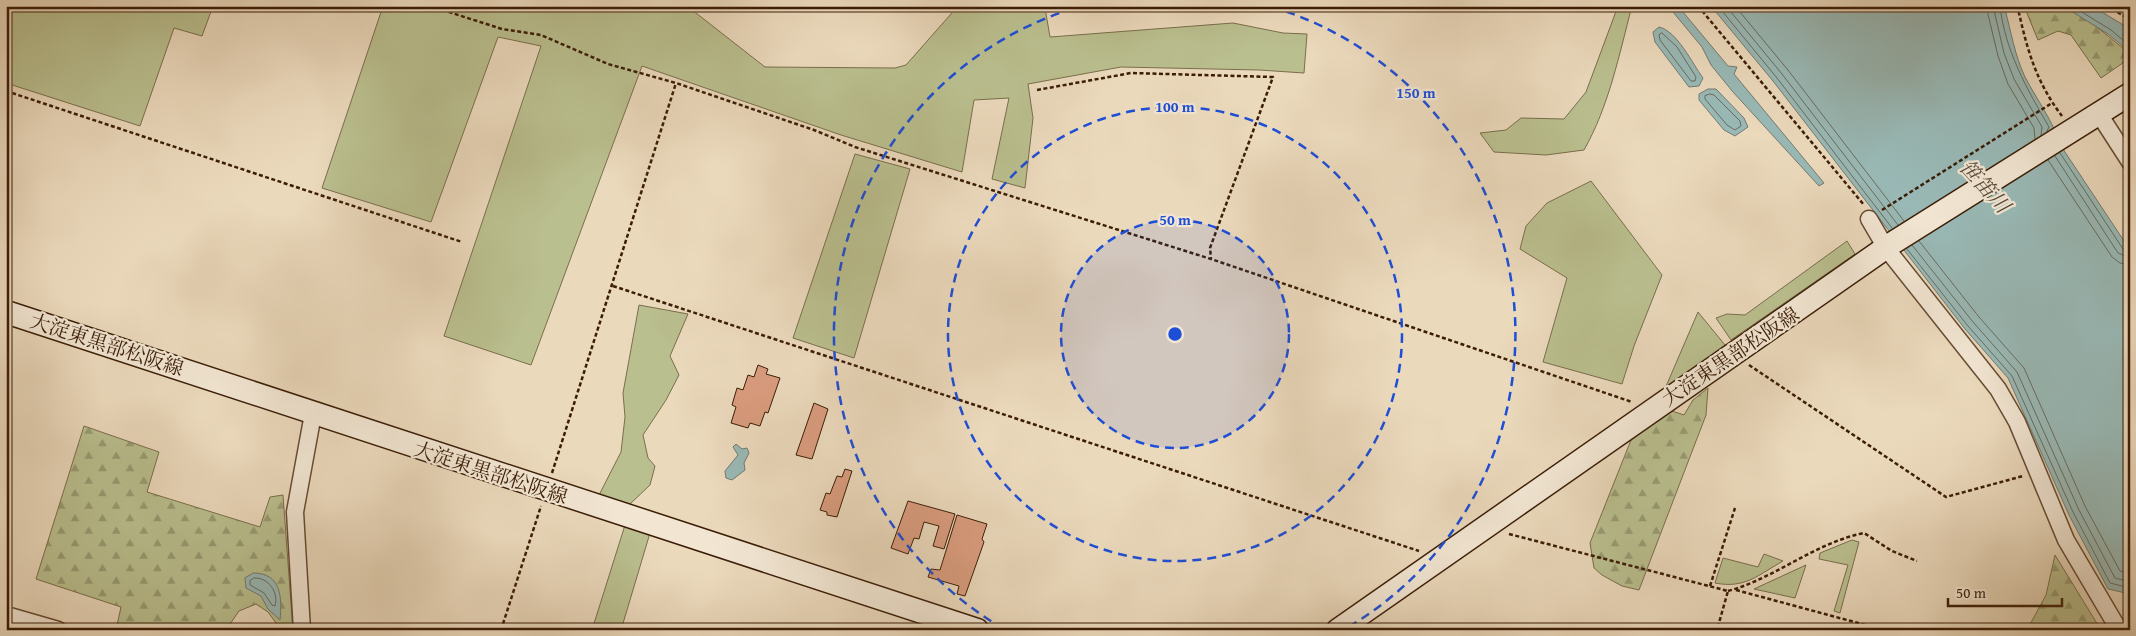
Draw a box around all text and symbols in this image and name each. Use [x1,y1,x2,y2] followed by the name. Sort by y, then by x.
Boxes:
[1396,82,1436,103] text: 150 m
[1155,96,1195,117] text: 100 m
[1952,152,2019,221] water label: 笹笛川
[1159,209,1191,230] text: 50 m
[1656,299,1804,413] street label: 大淀東黒部松阪線
[26,305,188,383] street label: 大淀東黒部松阪線
[1166,325,1184,343] centre of rings
[410,433,572,511] street label: 大淀東黒部松阪線
[1948,576,2062,608] scale bar
[1956,582,1987,603] text: 50 m

